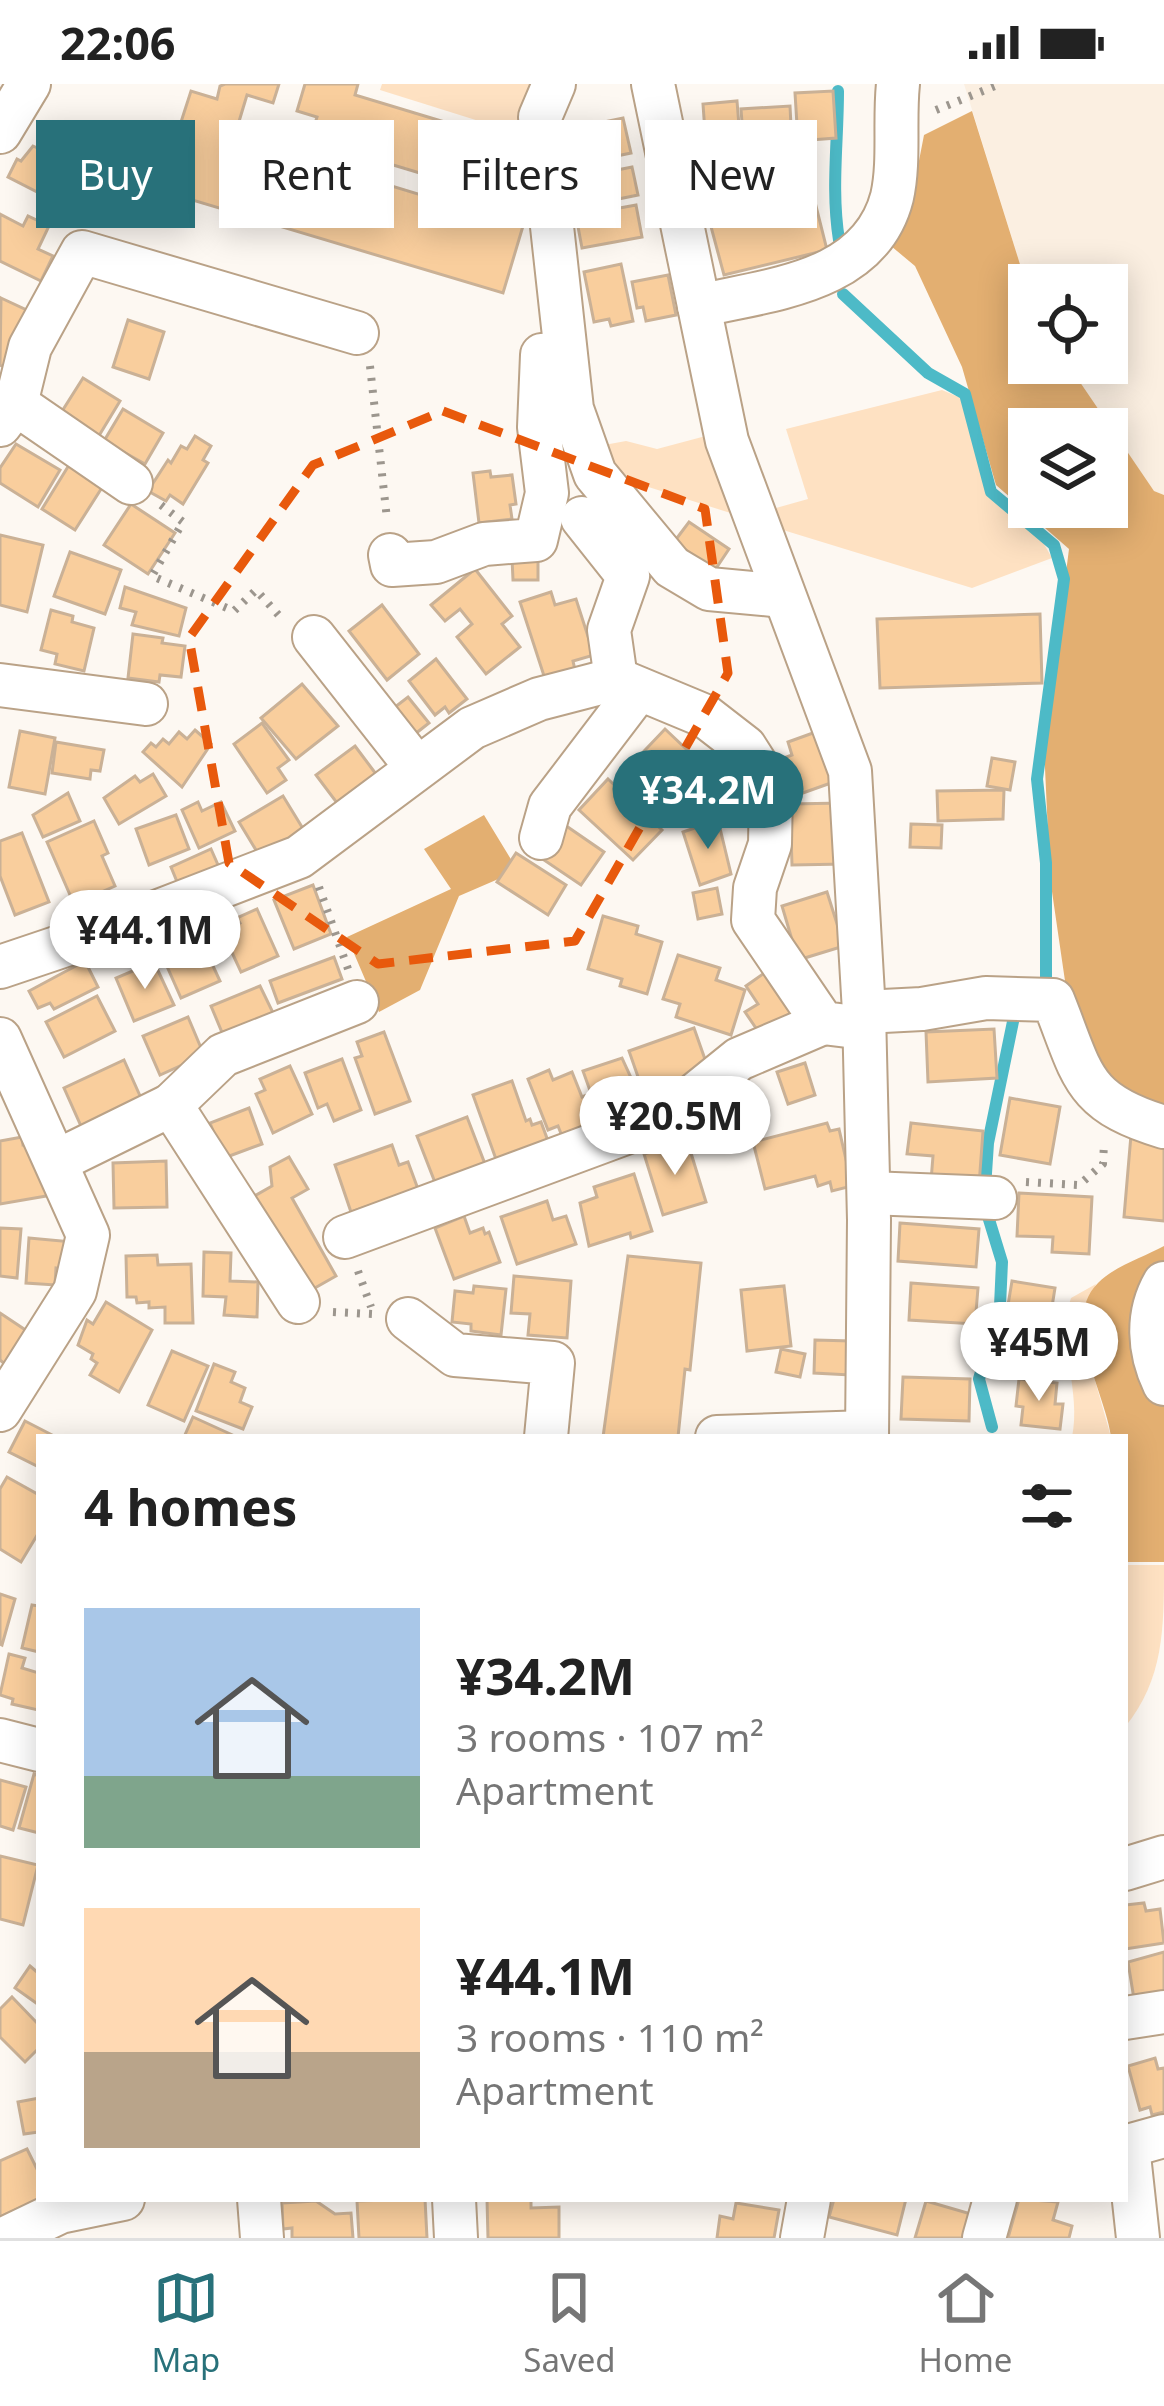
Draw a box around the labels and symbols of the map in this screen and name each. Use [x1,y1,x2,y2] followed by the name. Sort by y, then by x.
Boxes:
[610,750,806,852] pin: ¥34.2M
[47,890,243,992] pin: ¥44.1M
[577,1076,773,1178] pin: ¥20.5M
[968,1302,1110,1404] pin: ¥45M

